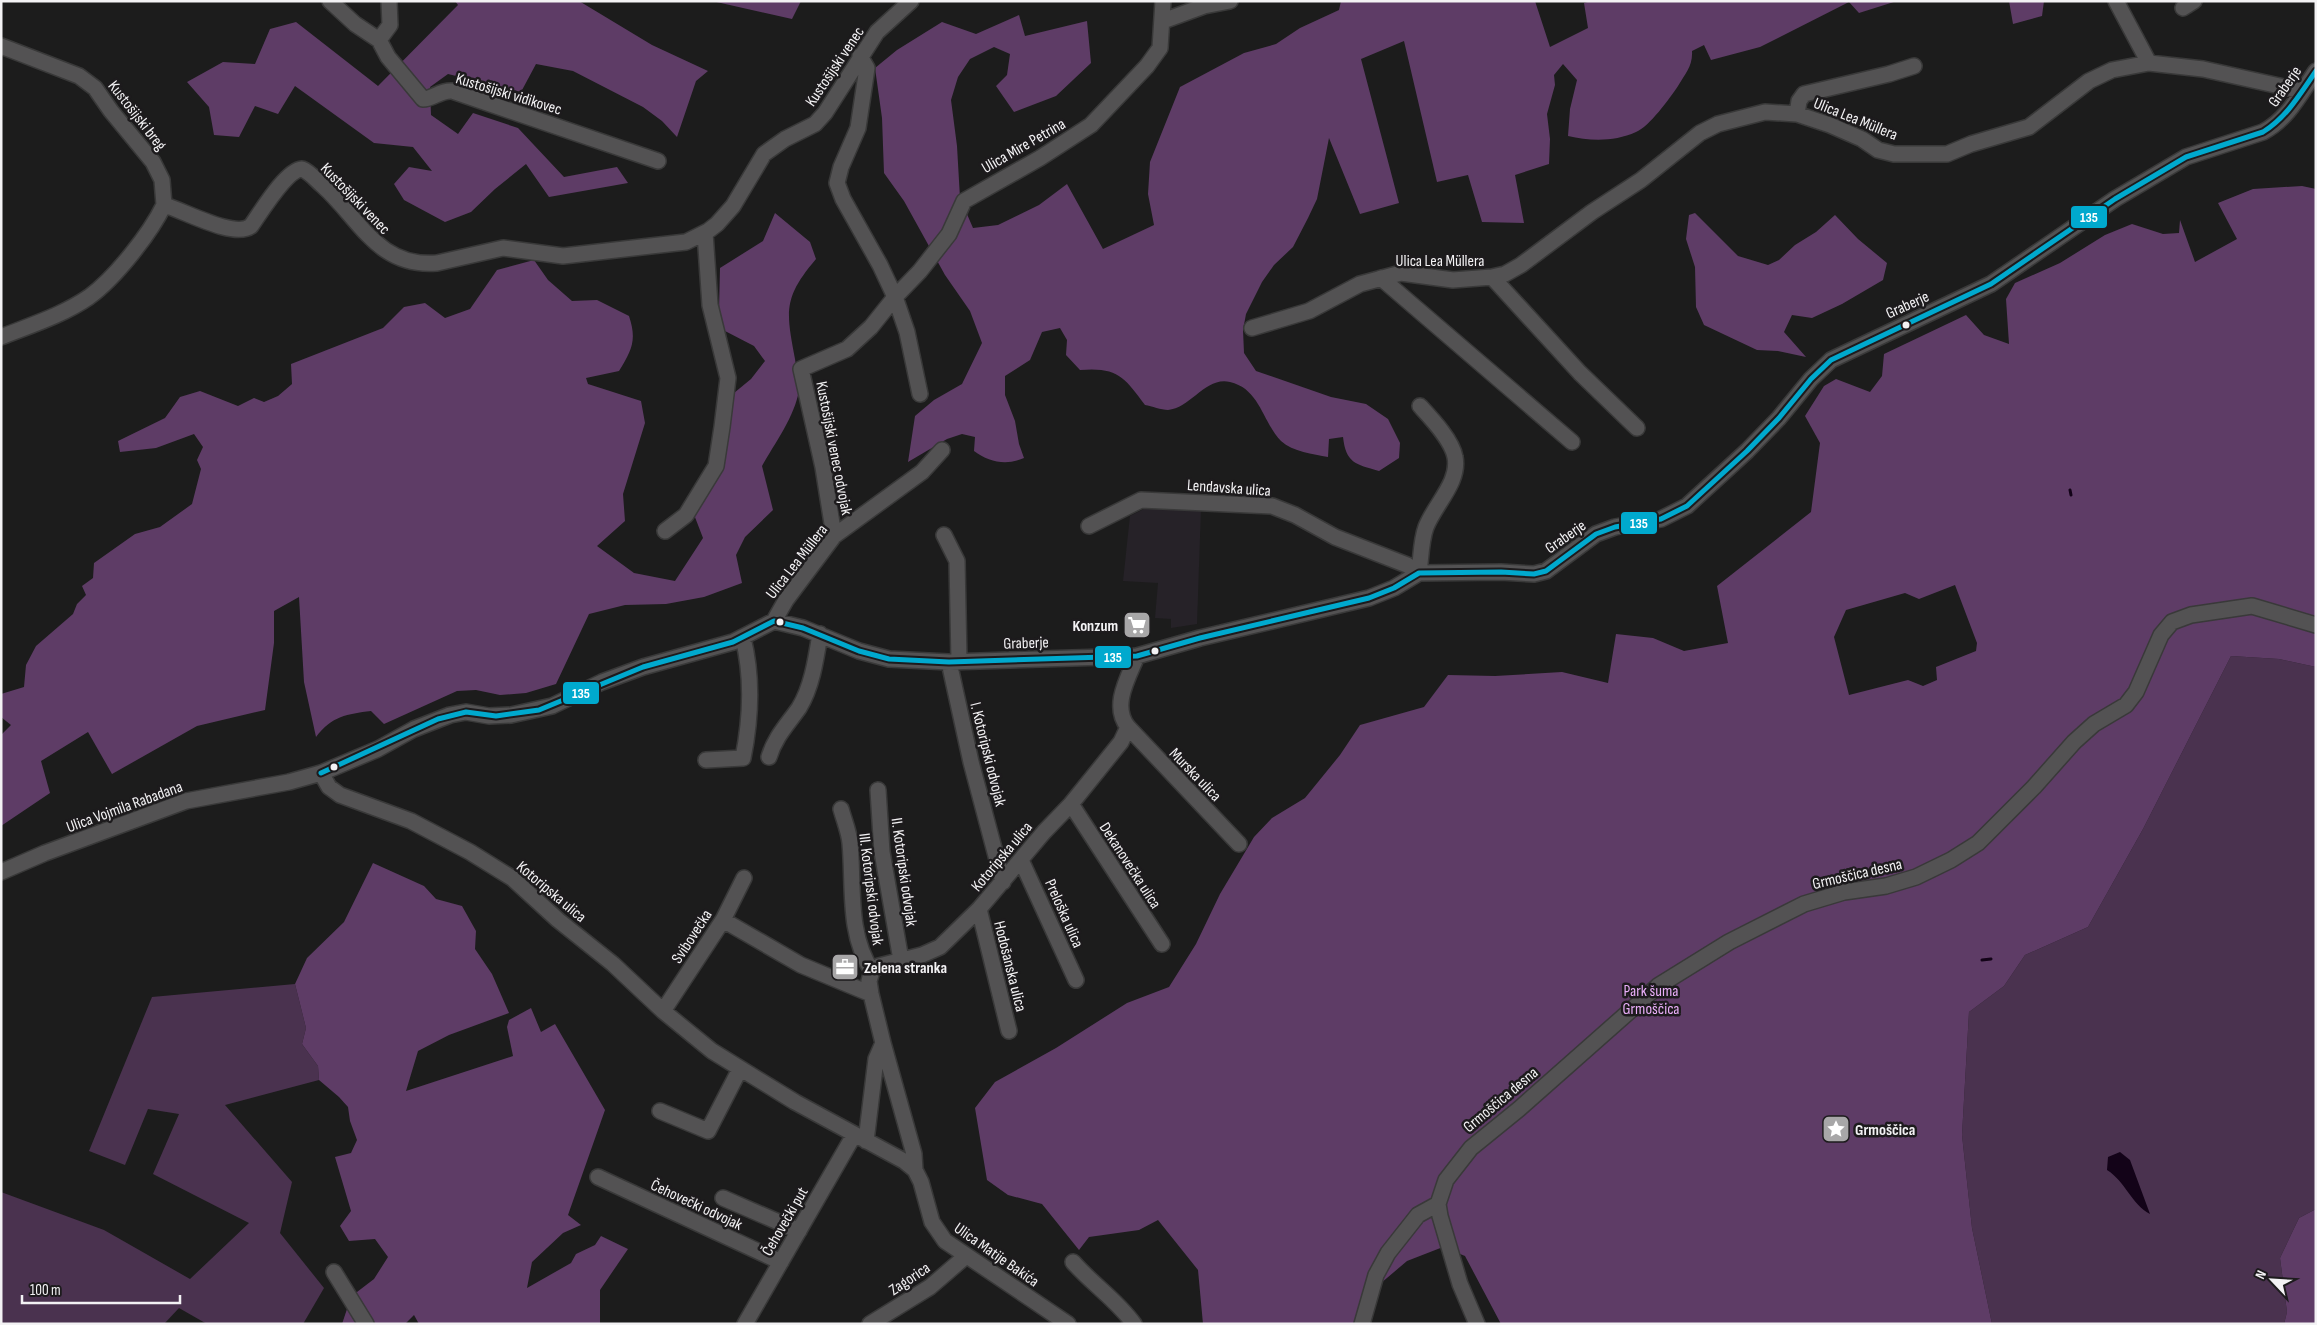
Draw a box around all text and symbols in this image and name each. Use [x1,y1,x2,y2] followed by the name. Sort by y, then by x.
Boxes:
[802,23,869,110] street label: Kustošijski venec
[2264,63,2306,111] street label: Graberje
[453,69,564,120] street label: Kustošijski vidikovec
[104,77,170,155] street label: Kustošijski breg
[1811,94,1900,145] street label: Ulica Lea Müllera
[979,115,1069,178] street label: Ulica Mire Petrina
[316,159,394,239] street label: Kustošijski venec
[2070,205,2108,229] line badge: 135
[2080,209,2098,226] text: 135
[1395,252,1485,271] street label: Ulica Lea Müllera
[1883,287,1932,323] street label: Graberje
[1901,320,1911,330] unlabelled marker
[811,380,856,517] street label: Kustošijski venec odvojak
[1186,476,1271,501] street label: Lendavska ulica
[1620,511,1658,535] line badge: 135
[1630,515,1648,532] text: 135
[1542,516,1590,558] street label: Graberje
[762,521,832,603] street label: Ulica Lea Müllera
[1122,610,1152,640] supermarket icon: Konzum
[775,617,785,627] unlabelled marker
[1073,617,1118,636] place label: Konzum
[1003,633,1049,654] street label: Graberje
[1094,645,1132,669] line badge: 135
[1150,646,1160,656] unlabelled marker
[1104,649,1122,666] text: 135
[562,681,600,705] line badge: 135
[572,685,590,702] text: 135
[965,700,1010,808] street label: I. Kotoripski odvojak
[1165,745,1225,806] street label: Murska ulica
[329,762,339,772] unlabelled marker
[64,778,185,837] street label: Ulica Vojmila Rabadana
[886,817,921,928] street label: II. Kotoripski odvojak
[968,818,1037,896] street label: Kotoripska ulica
[1095,819,1165,912] street label: Dekanovečka ulica
[854,832,887,946] street label: III. Kotoripski odvojak
[1811,855,1904,894] street label: Grmoščica desna
[512,858,590,927] street label: Kotoripska ulica
[1040,876,1087,951] street label: Preloška ulica
[668,906,717,967] street label: Svibovečka
[989,919,1030,1014] street label: Hodošanska ulica
[830,952,860,982] office icon: Zelena stranka
[864,959,947,978] place label: Zelena stranka
[1623,982,1680,1019] park label: Park šuma Grmoščica
[1460,1063,1542,1137] street label: Grmoščica desna
[1821,1114,1851,1144] place icon: Grmoščica
[1855,1121,1915,1140] place label: Grmoščica
[647,1176,745,1235] street label: Čehovečki odvojak
[758,1184,813,1259] street label: Čehovečki put
[950,1219,1042,1291] street label: Ulica Matije Bakića
[2247,1255,2297,1305] north arrow
[886,1259,934,1300] street label: Zagorica
[2251,1268,2270,1282] text: N
[22,1272,180,1304] scale bar
[30,1281,61,1300] text: 100 m

